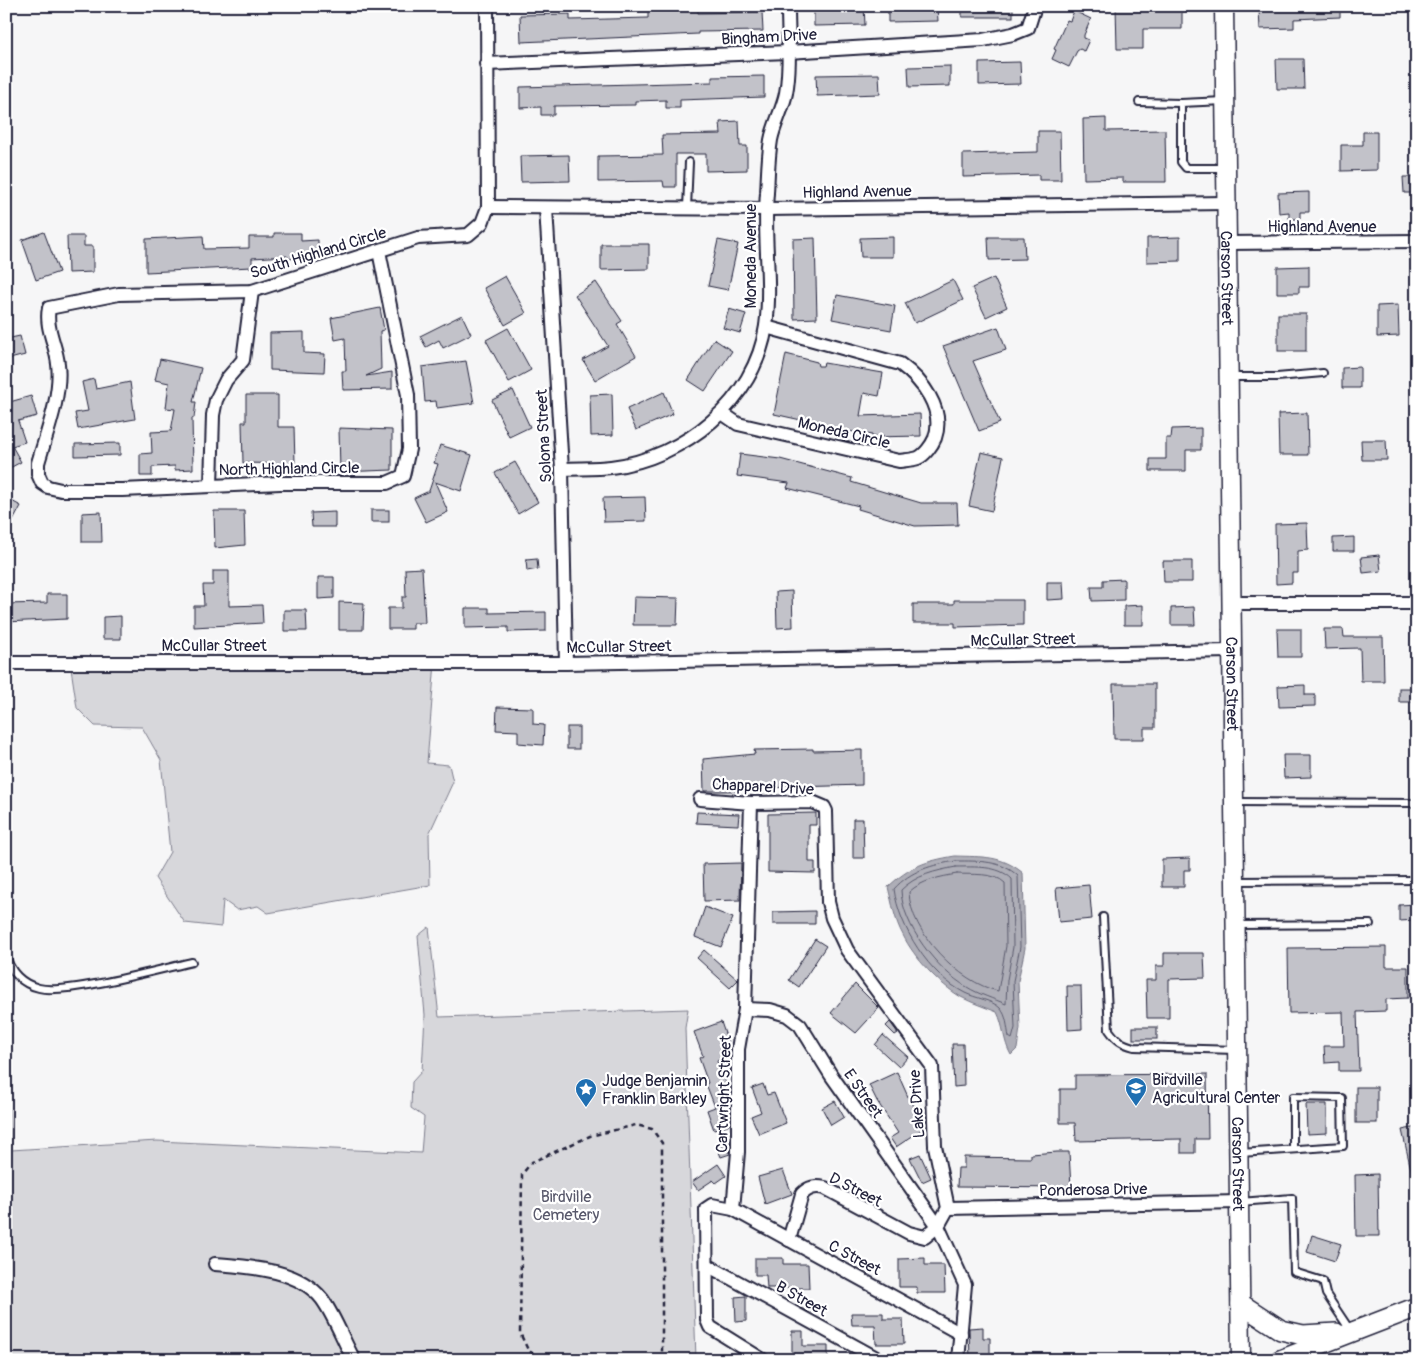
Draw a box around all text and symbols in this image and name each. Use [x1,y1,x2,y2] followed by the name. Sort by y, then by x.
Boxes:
[721,24,818,49] street label: Bingham Drive
[802,181,912,203] street label: Highland Avenue
[741,203,761,308] street label: Moneda Avenue
[1267,217,1377,237] street label: Highland Avenue
[248,223,389,283] street label: South Highland Circle
[1216,231,1237,326] street label: Carson Street
[532,388,556,483] street label: Solona Street
[796,413,892,453] street label: Moneda Circle
[219,458,360,480] street label: North Highland Circle
[970,629,1076,651] street label: McCullar Street
[161,636,267,656] street label: McCullar Street
[566,636,672,658] street label: McCullar Street
[1221,637,1242,732] street label: Carson Street
[711,774,815,800] street label: Chapparel Drive
[712,1034,736,1153] street label: Cartwright Street
[839,1065,888,1122] street label: E Street
[905,1069,929,1139] street label: Lake Drive
[1152,1070,1281,1108] place label: Birdville Agricultural Center
[602,1071,708,1109] place label: Judge Benjamin Franklin Barkley
[1124,1076,1148,1107] school or university icon: Birdville Agricultural Center
[574,1077,598,1108] place icon: Judge Benjamin Franklin Barkley
[1227,1116,1248,1212] street label: Carson Street
[826,1168,886,1212] street label: D Street
[1039,1179,1148,1201] street label: Ponderosa Drive
[533,1187,599,1225] park label: Birdville Cemetery
[825,1236,885,1280] street label: C Street
[772,1277,831,1321] street label: B Street

